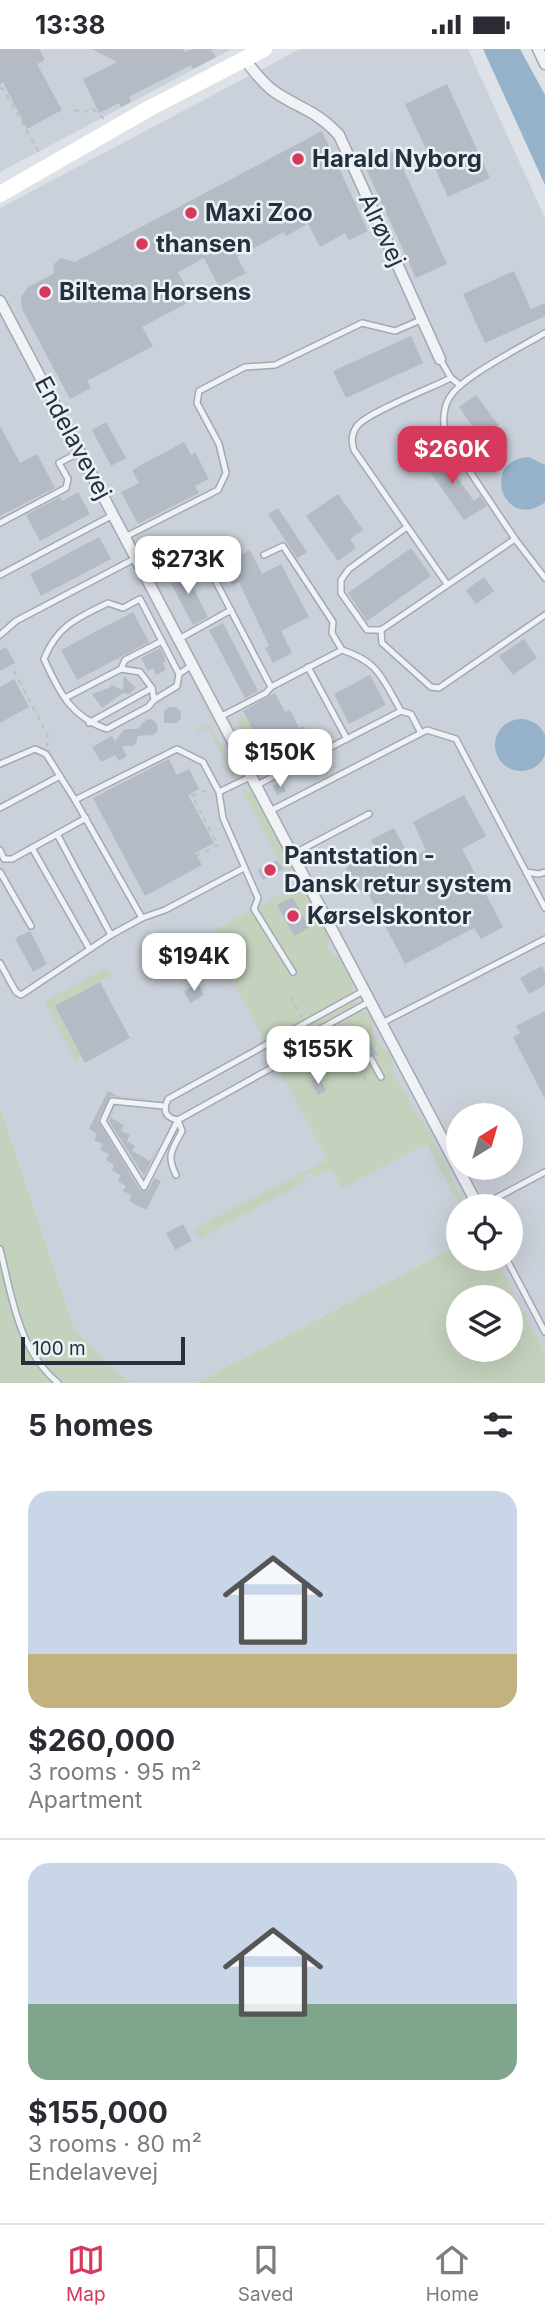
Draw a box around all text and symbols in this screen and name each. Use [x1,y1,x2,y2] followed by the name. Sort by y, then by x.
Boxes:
[35,9,105,40] text: 13:38
[312,144,482,173] place label: Harald Nyborg
[290,151,306,167] marker: Harald Nyborg
[353,188,412,271] street label: Alrøvej
[205,198,313,227] place label: Maxi Zoo
[183,205,199,221] marker: Maxi Zoo
[156,229,251,258] place label: thansen
[134,236,150,252] marker: thansen
[59,277,251,306] place label: Biltema Horsens
[37,284,53,300] marker: Biltema Horsens
[29,371,118,504] street label: Endelavevej
[403,427,501,486] pin: $260K
[414,435,490,463] text: $260K
[139,537,237,596] pin: $273K
[151,545,225,573] text: $273K
[231,729,329,789] pin: $150K
[244,738,316,766] text: $150K
[284,841,512,898] place label: Pantstation - Dansk retur system
[262,862,278,878] marker: Pantstation - Dansk retur system
[307,901,472,930] place label: Kørselskontor
[285,908,301,924] marker: Kørselskontor
[145,933,243,993] pin: $194K
[158,942,230,970] text: $194K
[269,1027,367,1086] pin: $155K
[283,1035,353,1063] text: $155K
[446,1103,523,1179] north arrow
[446,1103,523,1362] map controls
[446,1194,523,1271] button: locate
[446,1285,523,1362] button: layers
[21,1334,186,1366] scale bar
[32,1337,86,1360] text: 100 m
[479,1406,517,1444] icon: filters
[28,1407,153,1443] text: 5 homes
[210,1537,336,1663] icon: home
[28,1722,175,1758] text: $260,000
[28,1758,201,1786] text: 3 rooms · 95 m²
[28,1786,142,1814] text: Apartment
[210,1909,336,2035] icon: home
[28,2094,168,2130] text: $155,000
[28,2130,202,2158] text: 3 rooms · 80 m²
[28,2158,158,2186] text: Endelavevej
[66,2241,106,2306] tab: Map
[238,2241,293,2306] tab: Saved
[426,2241,479,2306] tab: Home

